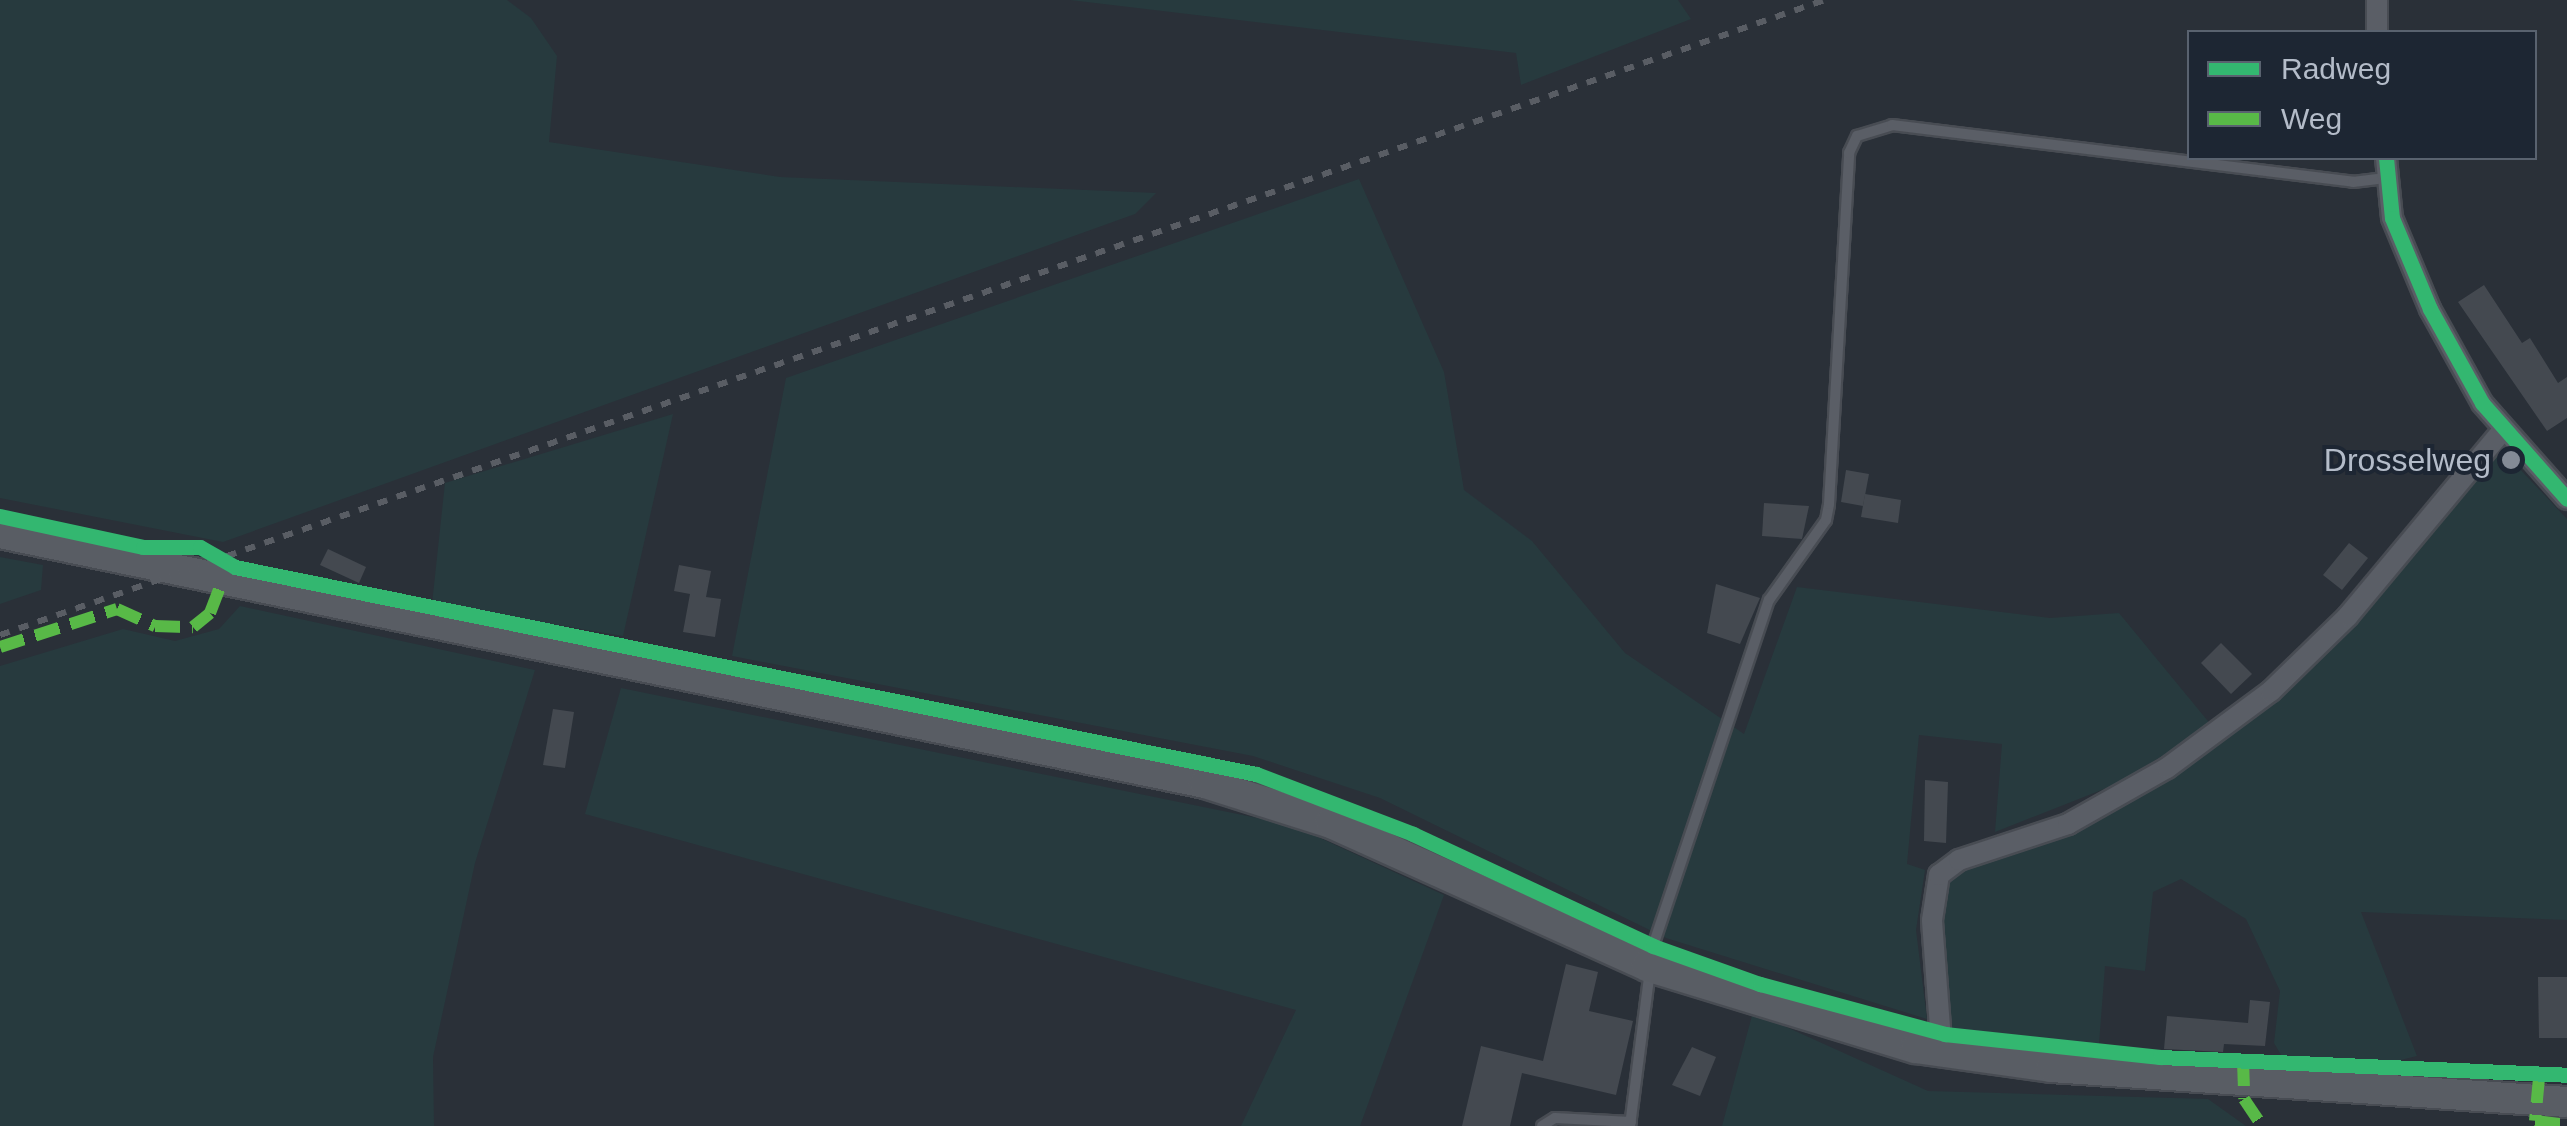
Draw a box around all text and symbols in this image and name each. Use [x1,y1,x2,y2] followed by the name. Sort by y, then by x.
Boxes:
[2187,30,2537,160] legend
[2281,52,2391,85] text: Radweg
[2281,102,2342,135] text: Weg
[2324,441,2491,479] place label: Drosselweg
[2500,449,2522,471] marker: Drosselweg

